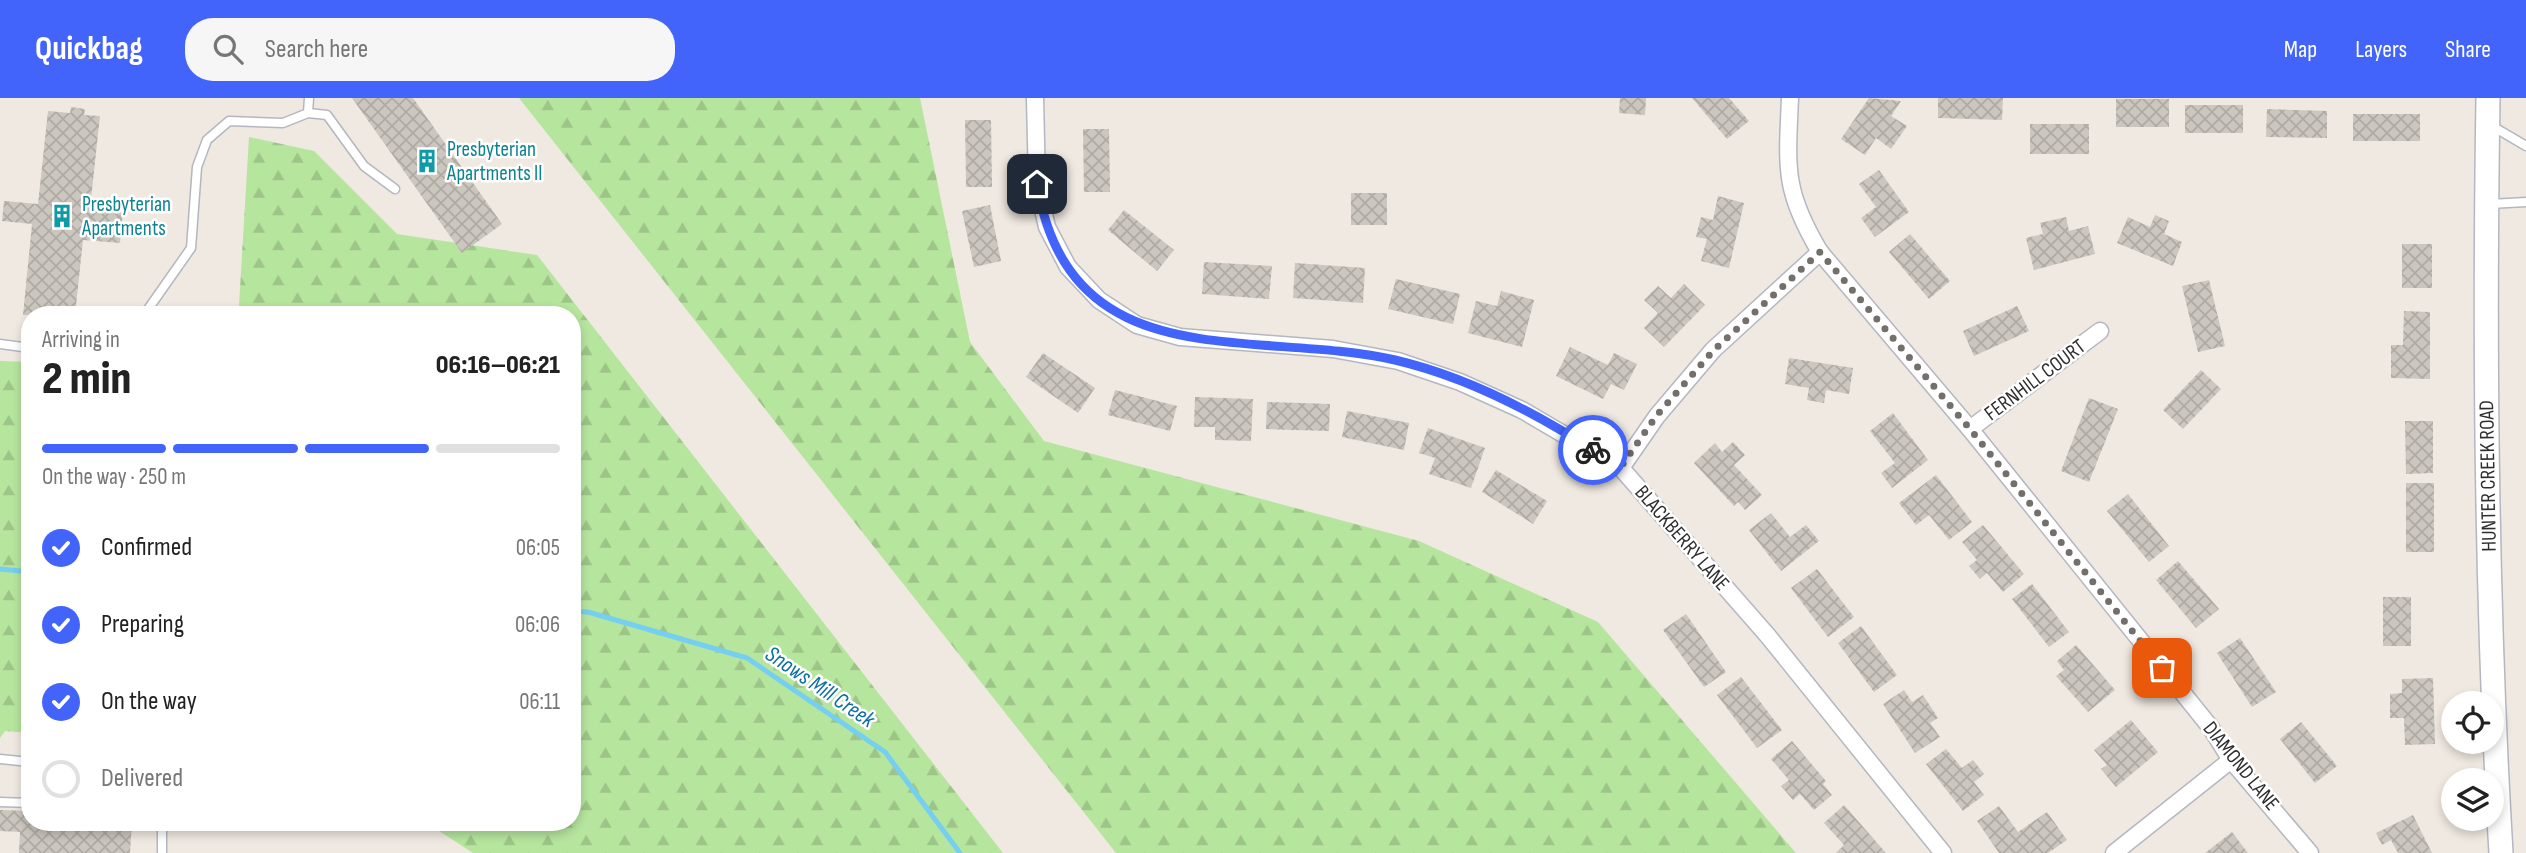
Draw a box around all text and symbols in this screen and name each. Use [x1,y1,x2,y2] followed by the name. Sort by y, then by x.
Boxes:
[185,18,675,81] search box
[35,29,143,69] text: Quickbag
[209,30,247,68] icon: search
[265,34,368,65] text: Search here
[2284,35,2317,64] text: Map
[2355,35,2407,64] text: Layers
[2445,35,2491,64] text: Share
[446,137,543,186] place label: Presbyterian Apartments II
[413,147,441,175] building icon: Presbyterian Apartments II
[1007,154,1067,214] pin
[1018,165,1056,203] icon: home
[81,192,171,241] place label: Presbyterian Apartments
[48,202,76,230] building icon: Presbyterian Apartments
[42,326,120,354] text: Arriving in
[1980,334,2091,426] street label: FERNHILL COURT
[436,350,560,381] text: 06:16–06:21
[42,352,131,407] text: 2 min
[2474,400,2502,552] street label: HUNTER CREEK ROAD
[1558,415,1628,485] courier
[1574,431,1612,469] icon: bike
[42,463,186,491] text: On the way · 250 m
[1630,480,1734,596] street label: BLACKBERRY LANE
[42,529,80,567] icon: check
[101,532,192,563] text: Confirmed
[516,534,560,562] text: 06:05
[42,606,80,644] icon: check
[101,609,184,640] text: Preparing
[515,611,560,639] text: 06:06
[2132,638,2192,698] pin
[760,640,881,735] water label: Snows Mill Creek
[2143,649,2181,687] icon: bag
[42,683,80,721] icon: check
[101,686,197,717] text: On the way
[519,688,560,716] text: 06:11
[2441,691,2504,831] map controls
[2441,691,2504,754] button: locate
[2198,717,2284,815] street label: DIAMOND LANE
[101,763,183,794] text: Delivered
[2441,768,2504,831] button: layers

